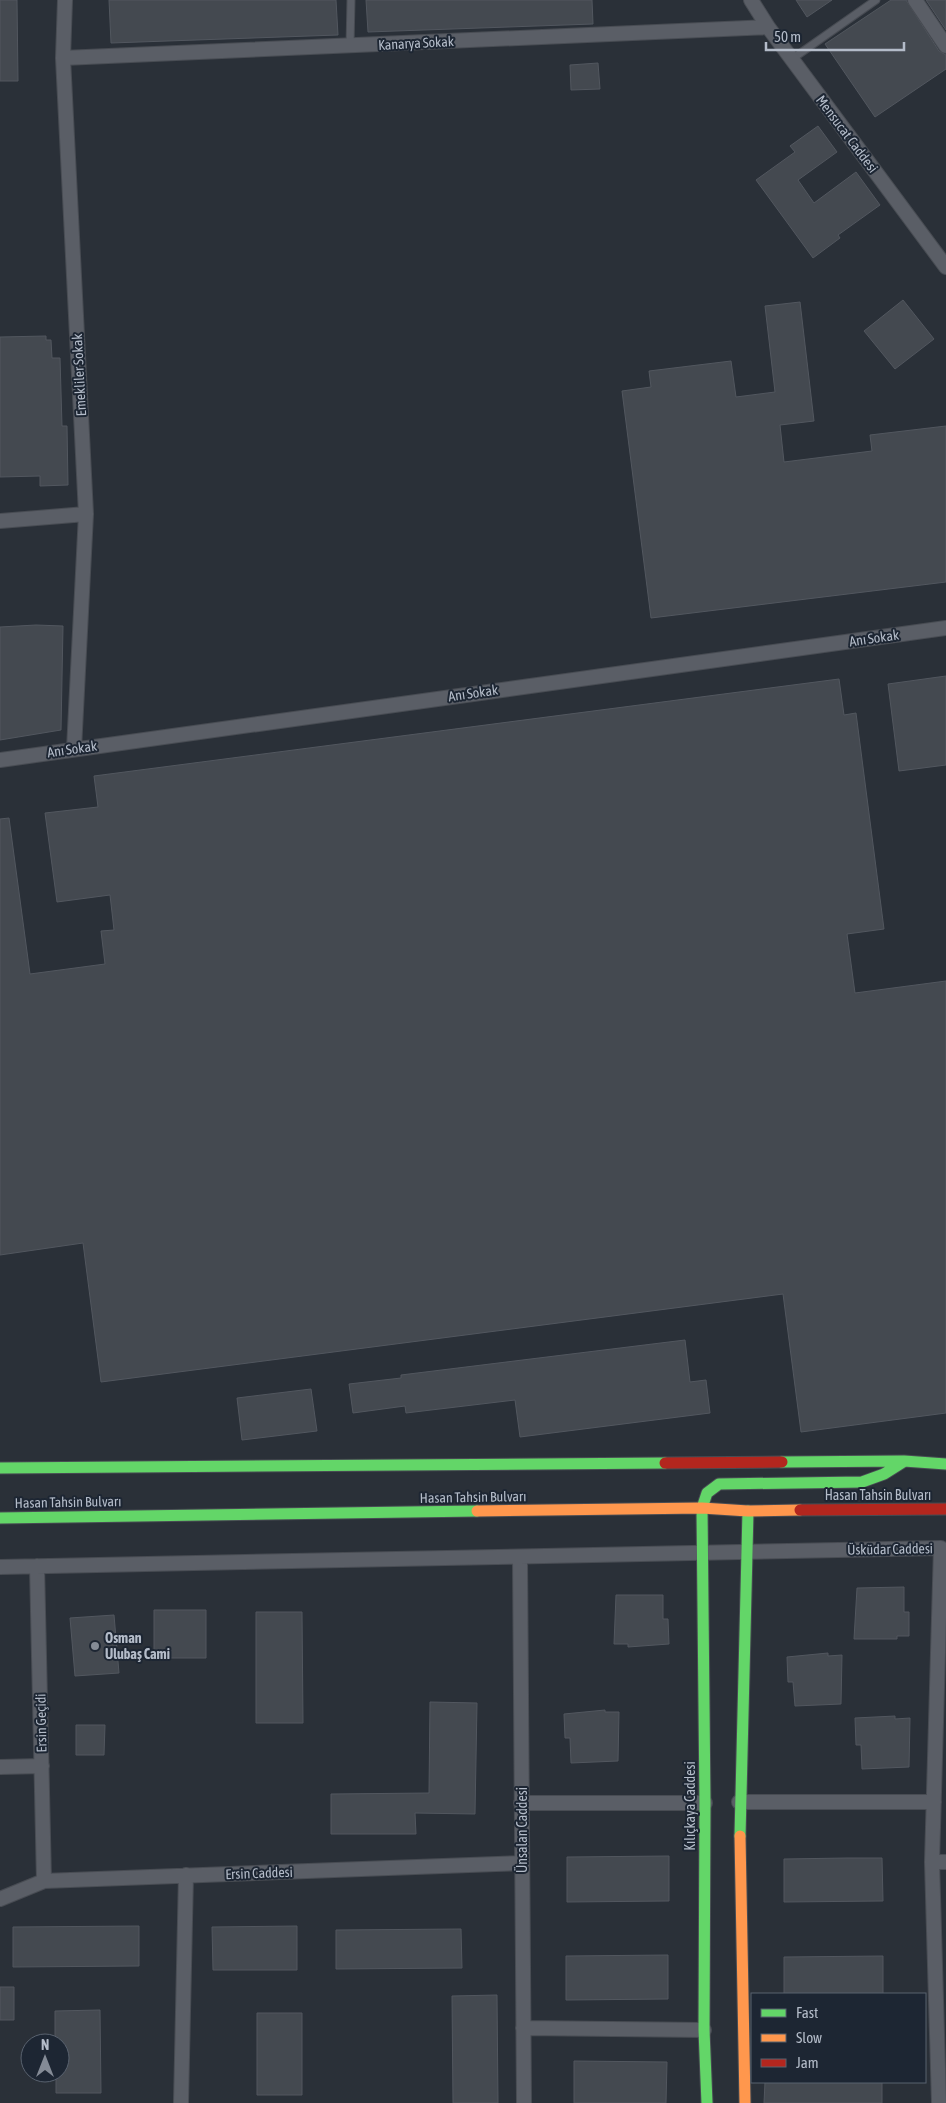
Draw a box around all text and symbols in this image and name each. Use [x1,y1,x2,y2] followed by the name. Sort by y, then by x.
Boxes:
[766,20,904,52] scale bar
[774,28,801,45] text: 50 m
[378,33,454,53] street label: Kanarya Sokak
[813,92,881,176] street label: Mensucat Caddesi
[69,333,89,417] street label: Emekliler Sokak
[848,627,900,649] street label: Anı Sokak
[447,682,499,704] street label: Anı Sokak
[46,738,98,760] street label: Anı Sokak
[825,1487,931,1503] street label: Hasan Tahsin Bulvarı
[420,1488,526,1506] street label: Hasan Tahsin Bulvarı
[15,1493,121,1511] street label: Hasan Tahsin Bulvarı
[847,1540,933,1558] street label: Üsküdar Caddesi
[105,1630,170,1662] place label: Osman Ulubaş Cami
[89,1640,101,1652] marker: Osman Ulubaş Cami
[32,1693,50,1753] street label: Ersin Geçidi
[682,1761,698,1851] street label: Kılıçkaya Caddesi
[514,1787,530,1873] street label: Ünsalan Caddesi
[225,1864,293,1882] street label: Ersin Caddesi
[751,1993,926,2083] legend
[796,2004,818,2021] text: Fast
[796,2029,822,2046] text: Slow
[20,2033,70,2083] north arrow
[41,2037,49,2053] text: N
[796,2054,819,2071] text: Jam

